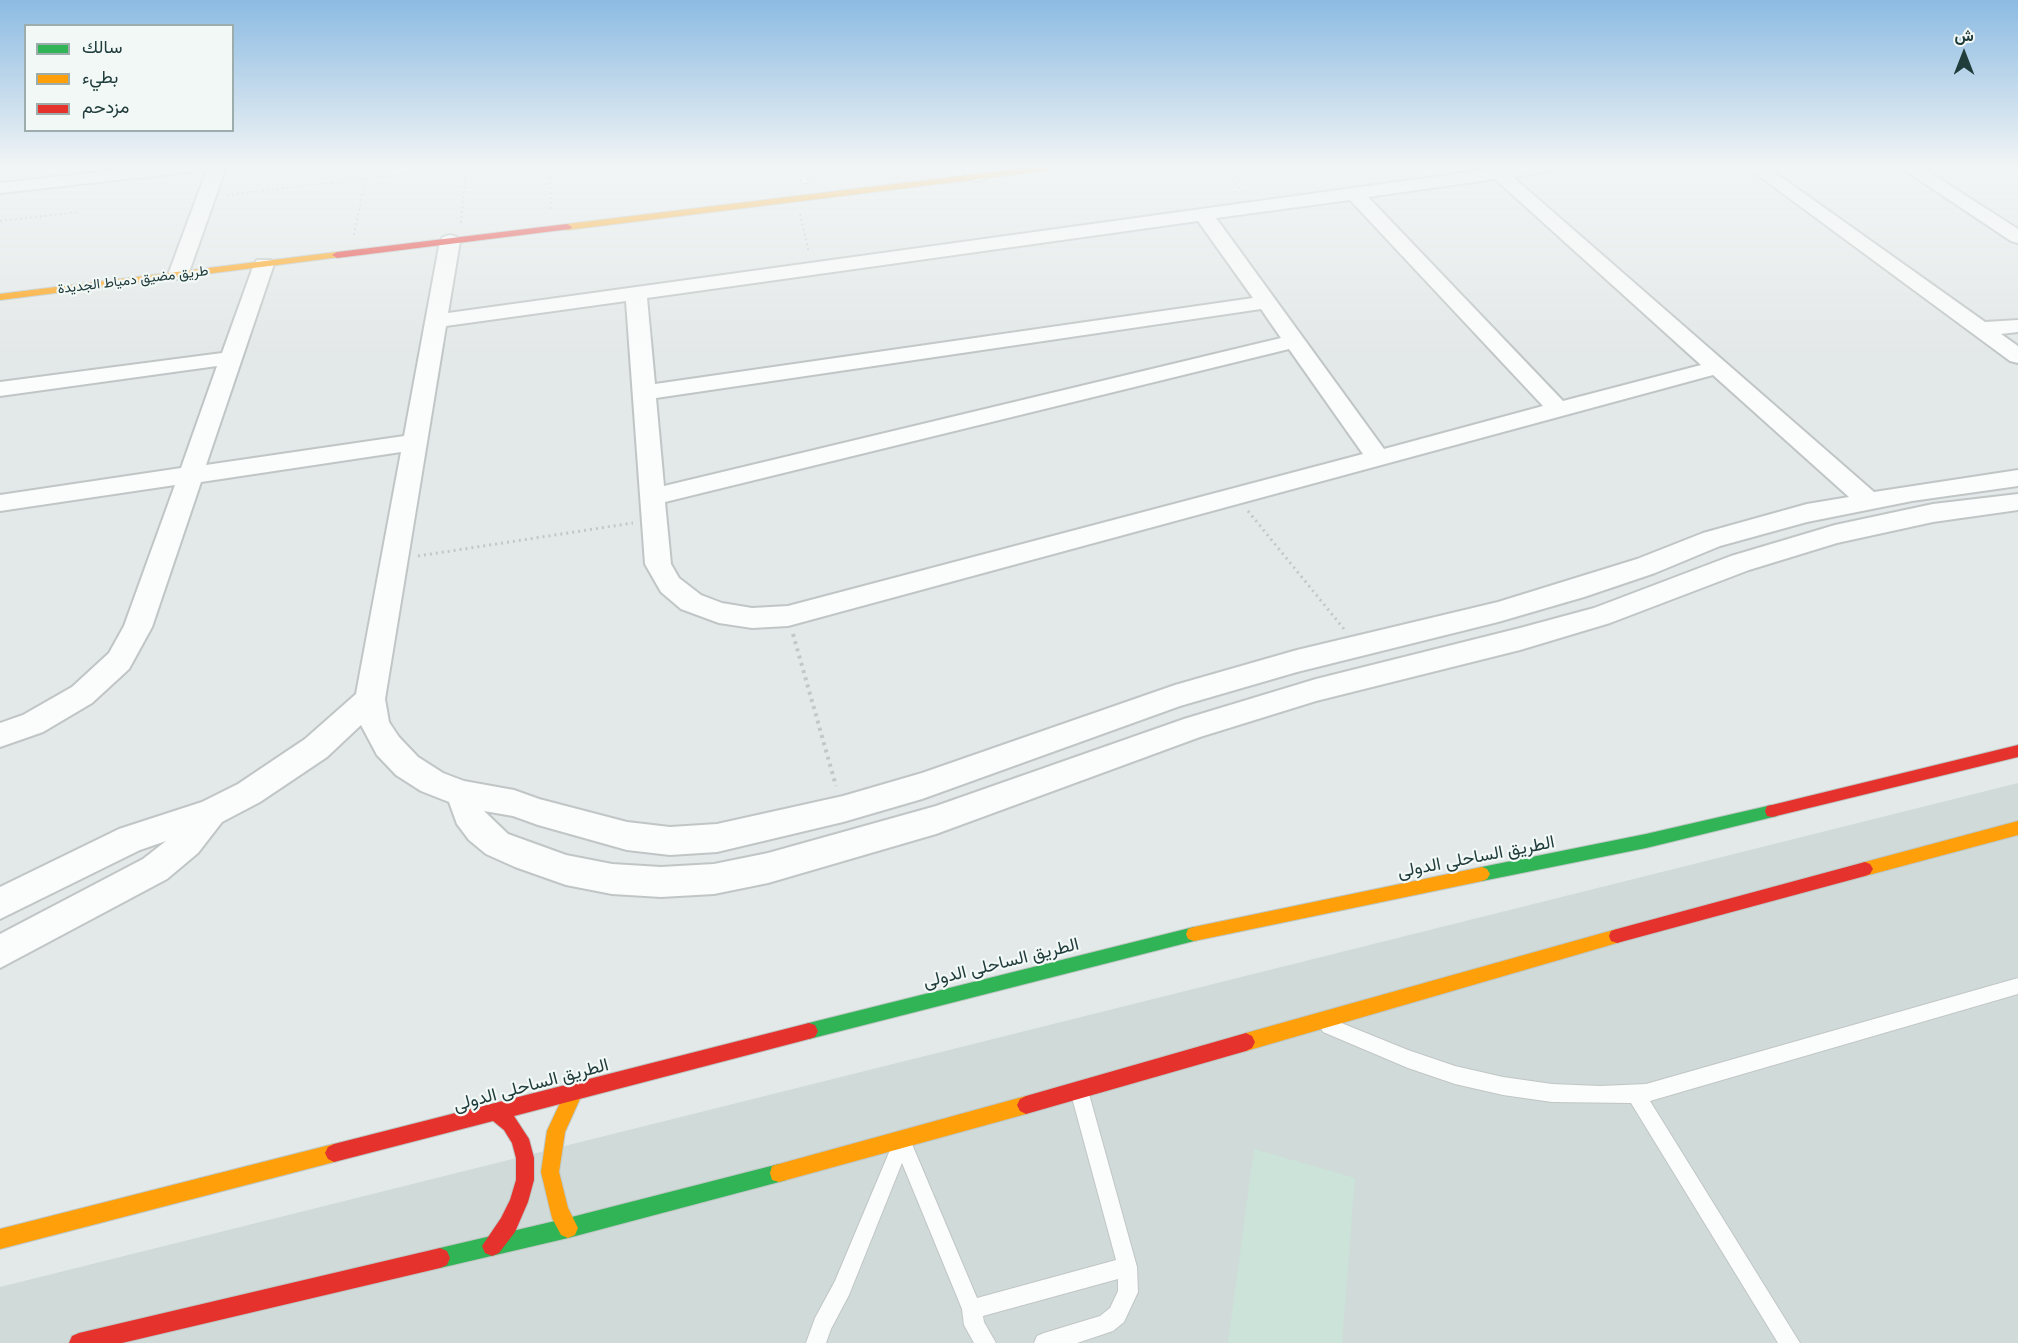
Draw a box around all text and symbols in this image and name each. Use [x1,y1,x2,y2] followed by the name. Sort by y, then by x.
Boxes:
[24,24,234,132] legend
[1934,24,1994,84] north arrow
[1954,26,1974,45] text: ش
[82,36,122,57] text: سالك
[82,66,118,87] text: بطيء
[82,96,129,117] text: مزدحم
[57,262,209,298] street label: طريق مضيق دمياط الجديدة
[1396,831,1556,883] street label: الطريق الساحلى الدولى
[921,933,1081,993] street label: الطريق الساحلى الدولى
[451,1054,611,1116] street label: الطريق الساحلى الدولى

